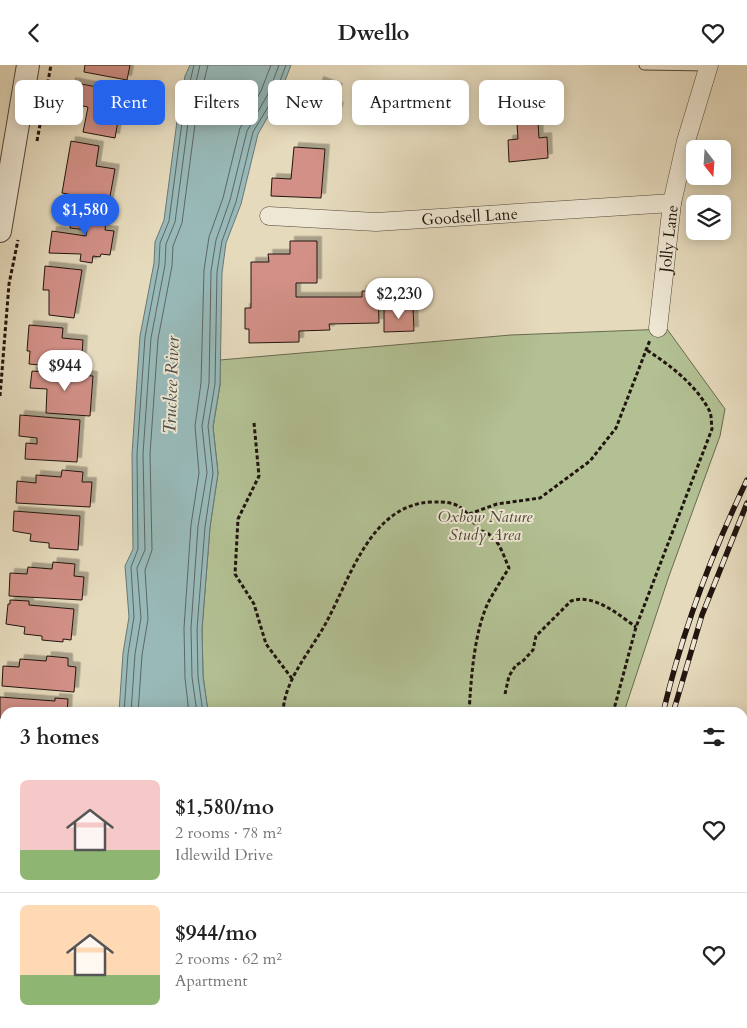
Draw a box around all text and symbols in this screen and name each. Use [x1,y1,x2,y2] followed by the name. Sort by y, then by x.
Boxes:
[338,18,409,48] text: Dwello
[20,19,48,47] icon: back
[699,19,727,47] icon: heart
[15,80,83,125] chip: Buy
[93,80,165,125] chip: Rent
[175,80,258,125] chip: Filters
[268,80,342,125] chip: New
[352,80,469,125] chip: Apartment
[479,80,564,125] chip: House
[686,140,731,185] north arrow
[686,140,731,240] map controls
[44,193,126,236] pin: $1,580
[686,195,731,240] button: layers
[62,199,108,221] text: $1,580
[421,203,519,231] street label: Goodsell Lane
[654,204,684,276] street label: Jolly Lane
[358,277,440,320] pin: $2,230
[376,283,422,305] text: $2,230
[157,334,186,435] water label: Truckee River
[35,349,95,392] pin: $944
[49,355,81,377] text: $944
[438,506,533,546] park label: Oxbow Nature Study Area
[20,723,99,752] text: 3 homes
[700,723,728,751] icon: filters
[175,793,274,822] text: $1,580/mo
[60,800,120,860] icon: home
[700,816,728,844] icon: heart
[175,822,282,844] text: 2 rooms · 78 m²
[175,844,273,866] text: Idlewild Drive
[175,919,257,948] text: $944/mo
[60,925,120,985] icon: home
[700,941,728,969] icon: heart
[175,948,282,970] text: 2 rooms · 62 m²
[175,970,248,992] text: Apartment

